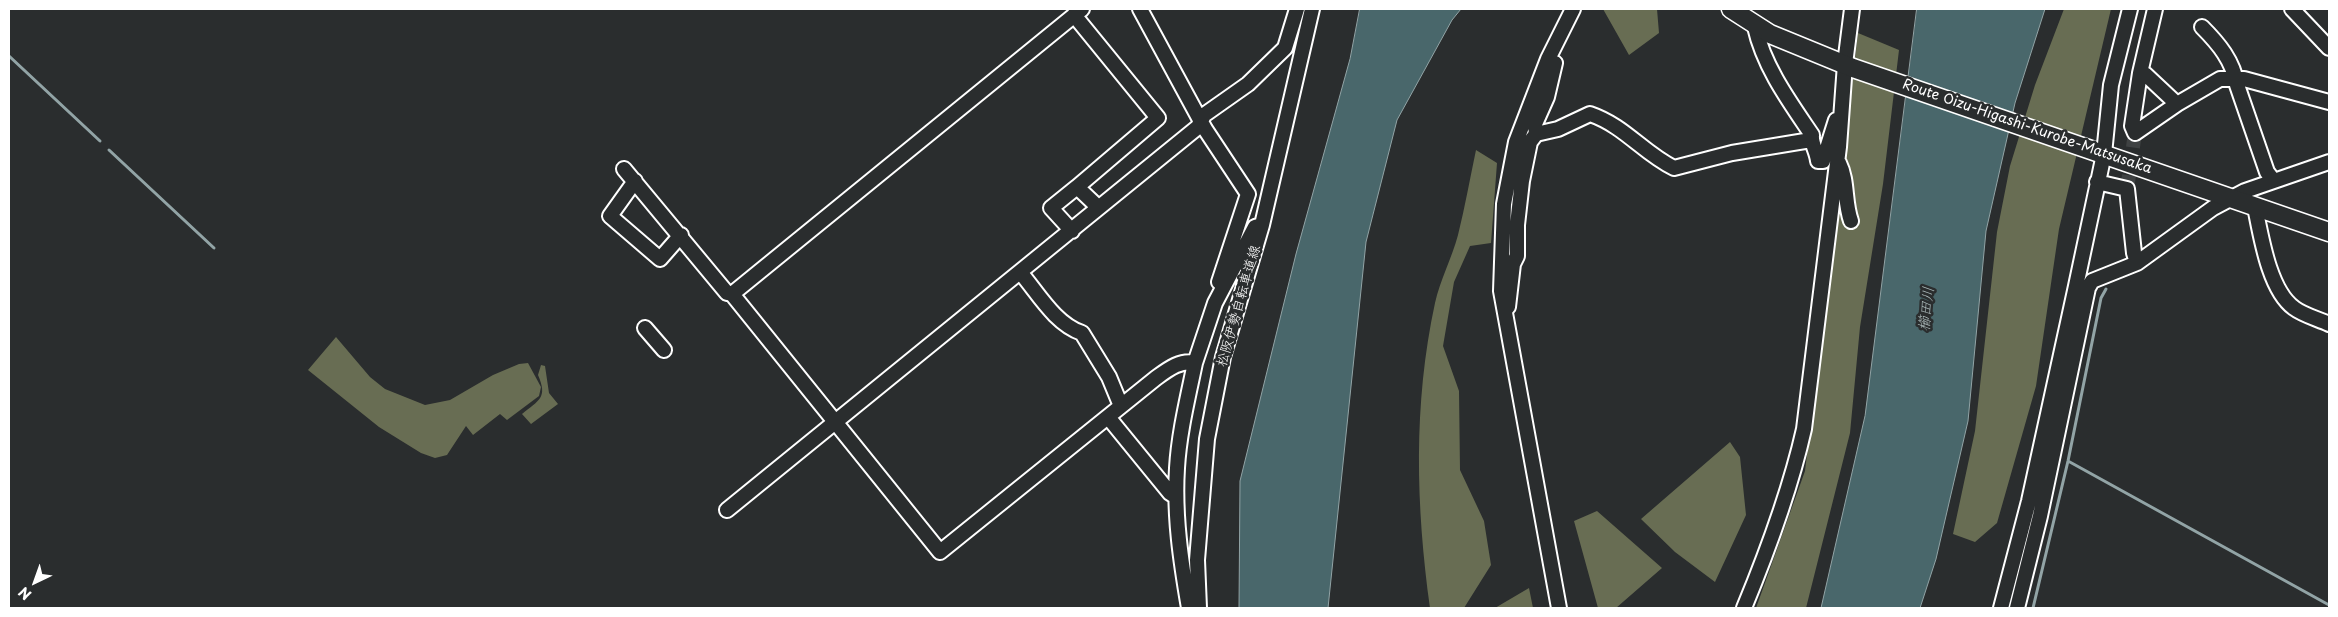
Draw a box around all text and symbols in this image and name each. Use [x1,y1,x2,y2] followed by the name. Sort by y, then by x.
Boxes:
[1900,76,2154,178] street label: Route Oizu-Higashi-Kurobe-Matsusaka
[1214,243,1264,369] street label: 松阪伊勢自転車道線
[1916,286,1938,332] water label: 櫛田川
[10,557,60,607] north arrow
[13,582,36,605] text: N

